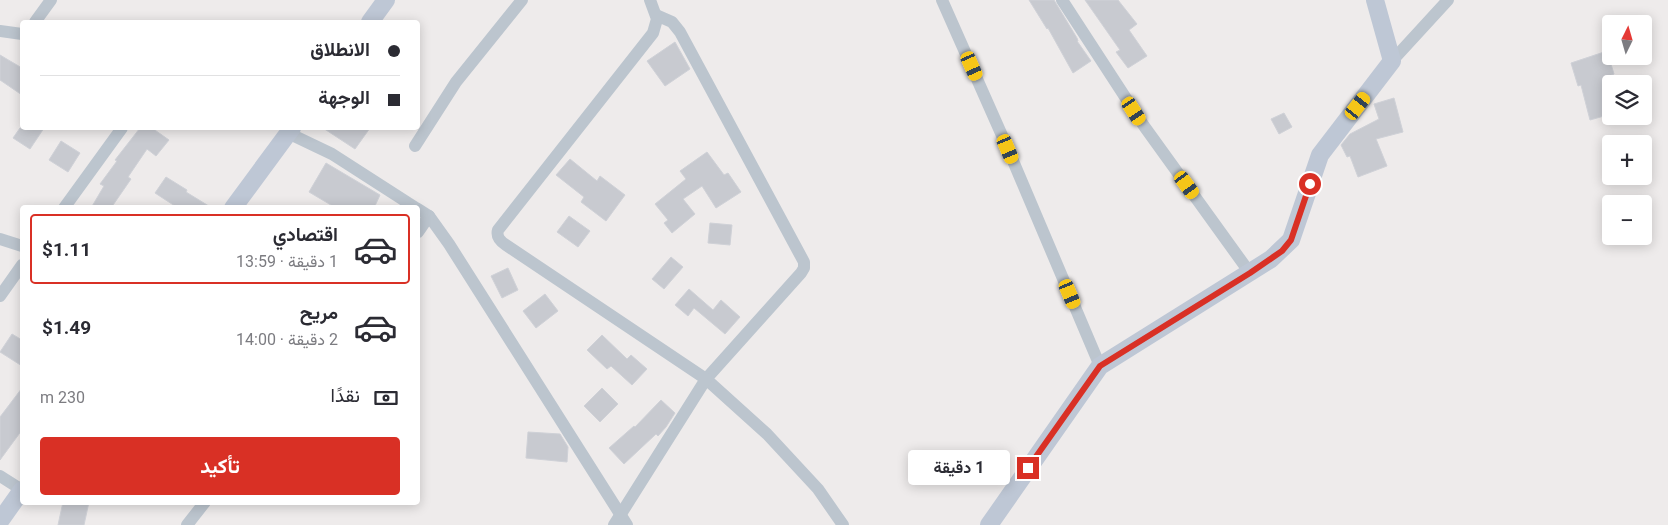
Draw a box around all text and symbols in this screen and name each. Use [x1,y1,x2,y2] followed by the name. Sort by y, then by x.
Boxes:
[1602,15,1652,65] north arrow
[1602,15,1652,245] map controls
[310,38,370,61] text: الانطلاق
[959,49,984,83] car
[1602,75,1652,125] button: layers
[318,86,370,109] text: الوجهة
[1342,90,1373,122] car
[1119,94,1148,128] car
[995,132,1020,166] car
[1602,135,1652,185] button: +
[1172,168,1201,202] car
[1299,173,1321,195] route start
[1602,195,1652,245] button: −
[273,223,338,246] text: اقتصادي
[353,227,398,272] icon: car
[42,238,91,261] text: $1.11
[236,252,338,271] text: 1 دقيقة · 13:59
[1057,277,1082,311] car
[300,301,338,324] text: مريح
[353,305,398,350] icon: car
[42,316,91,339] text: $1.49
[236,330,338,349] text: 2 دقيقة · 14:00
[331,384,360,407] text: نقدًا
[372,384,400,412] icon: cash
[40,388,85,407] text: 230 m
[40,437,400,495] button: تأكيد
[908,450,1010,486] callout: 1 دقيقة
[1017,457,1039,479] route end
[934,458,984,477] text: 1 دقيقة

